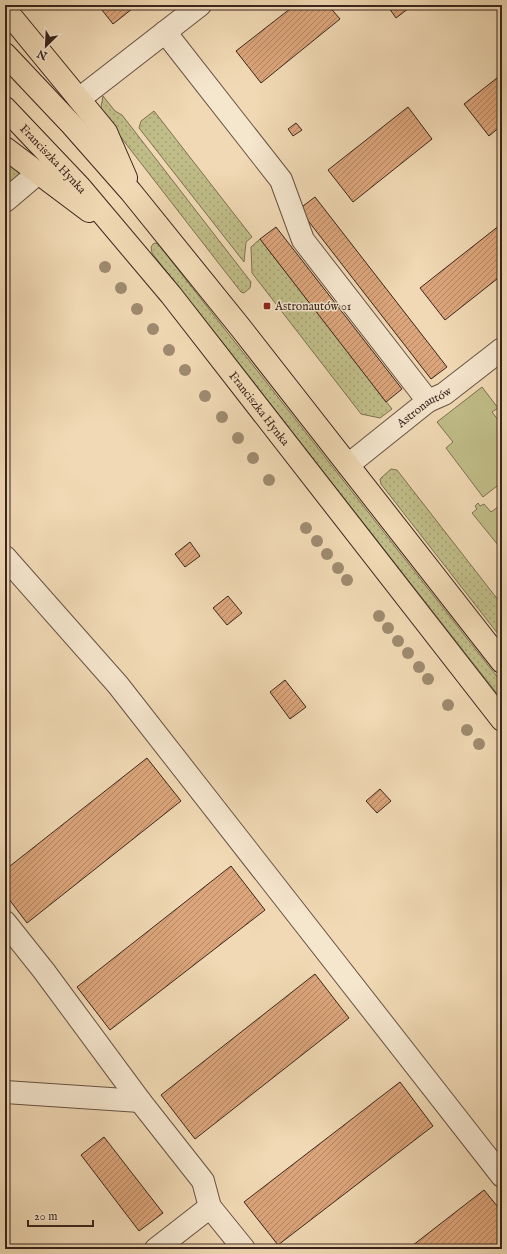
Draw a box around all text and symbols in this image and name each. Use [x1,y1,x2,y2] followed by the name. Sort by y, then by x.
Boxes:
[26,26,66,66] north arrow
[35,46,50,63] text: N
[17,121,90,197] street label: Franciszka Hynka
[274,299,351,314] place label: Astronautów 01
[262,301,272,311] marker: Astronautów 01
[226,368,293,449] street label: Franciszka Hynka
[393,383,456,431] street label: Astronautów
[28,1202,93,1228] scale bar
[34,1209,57,1224] text: 20 m

